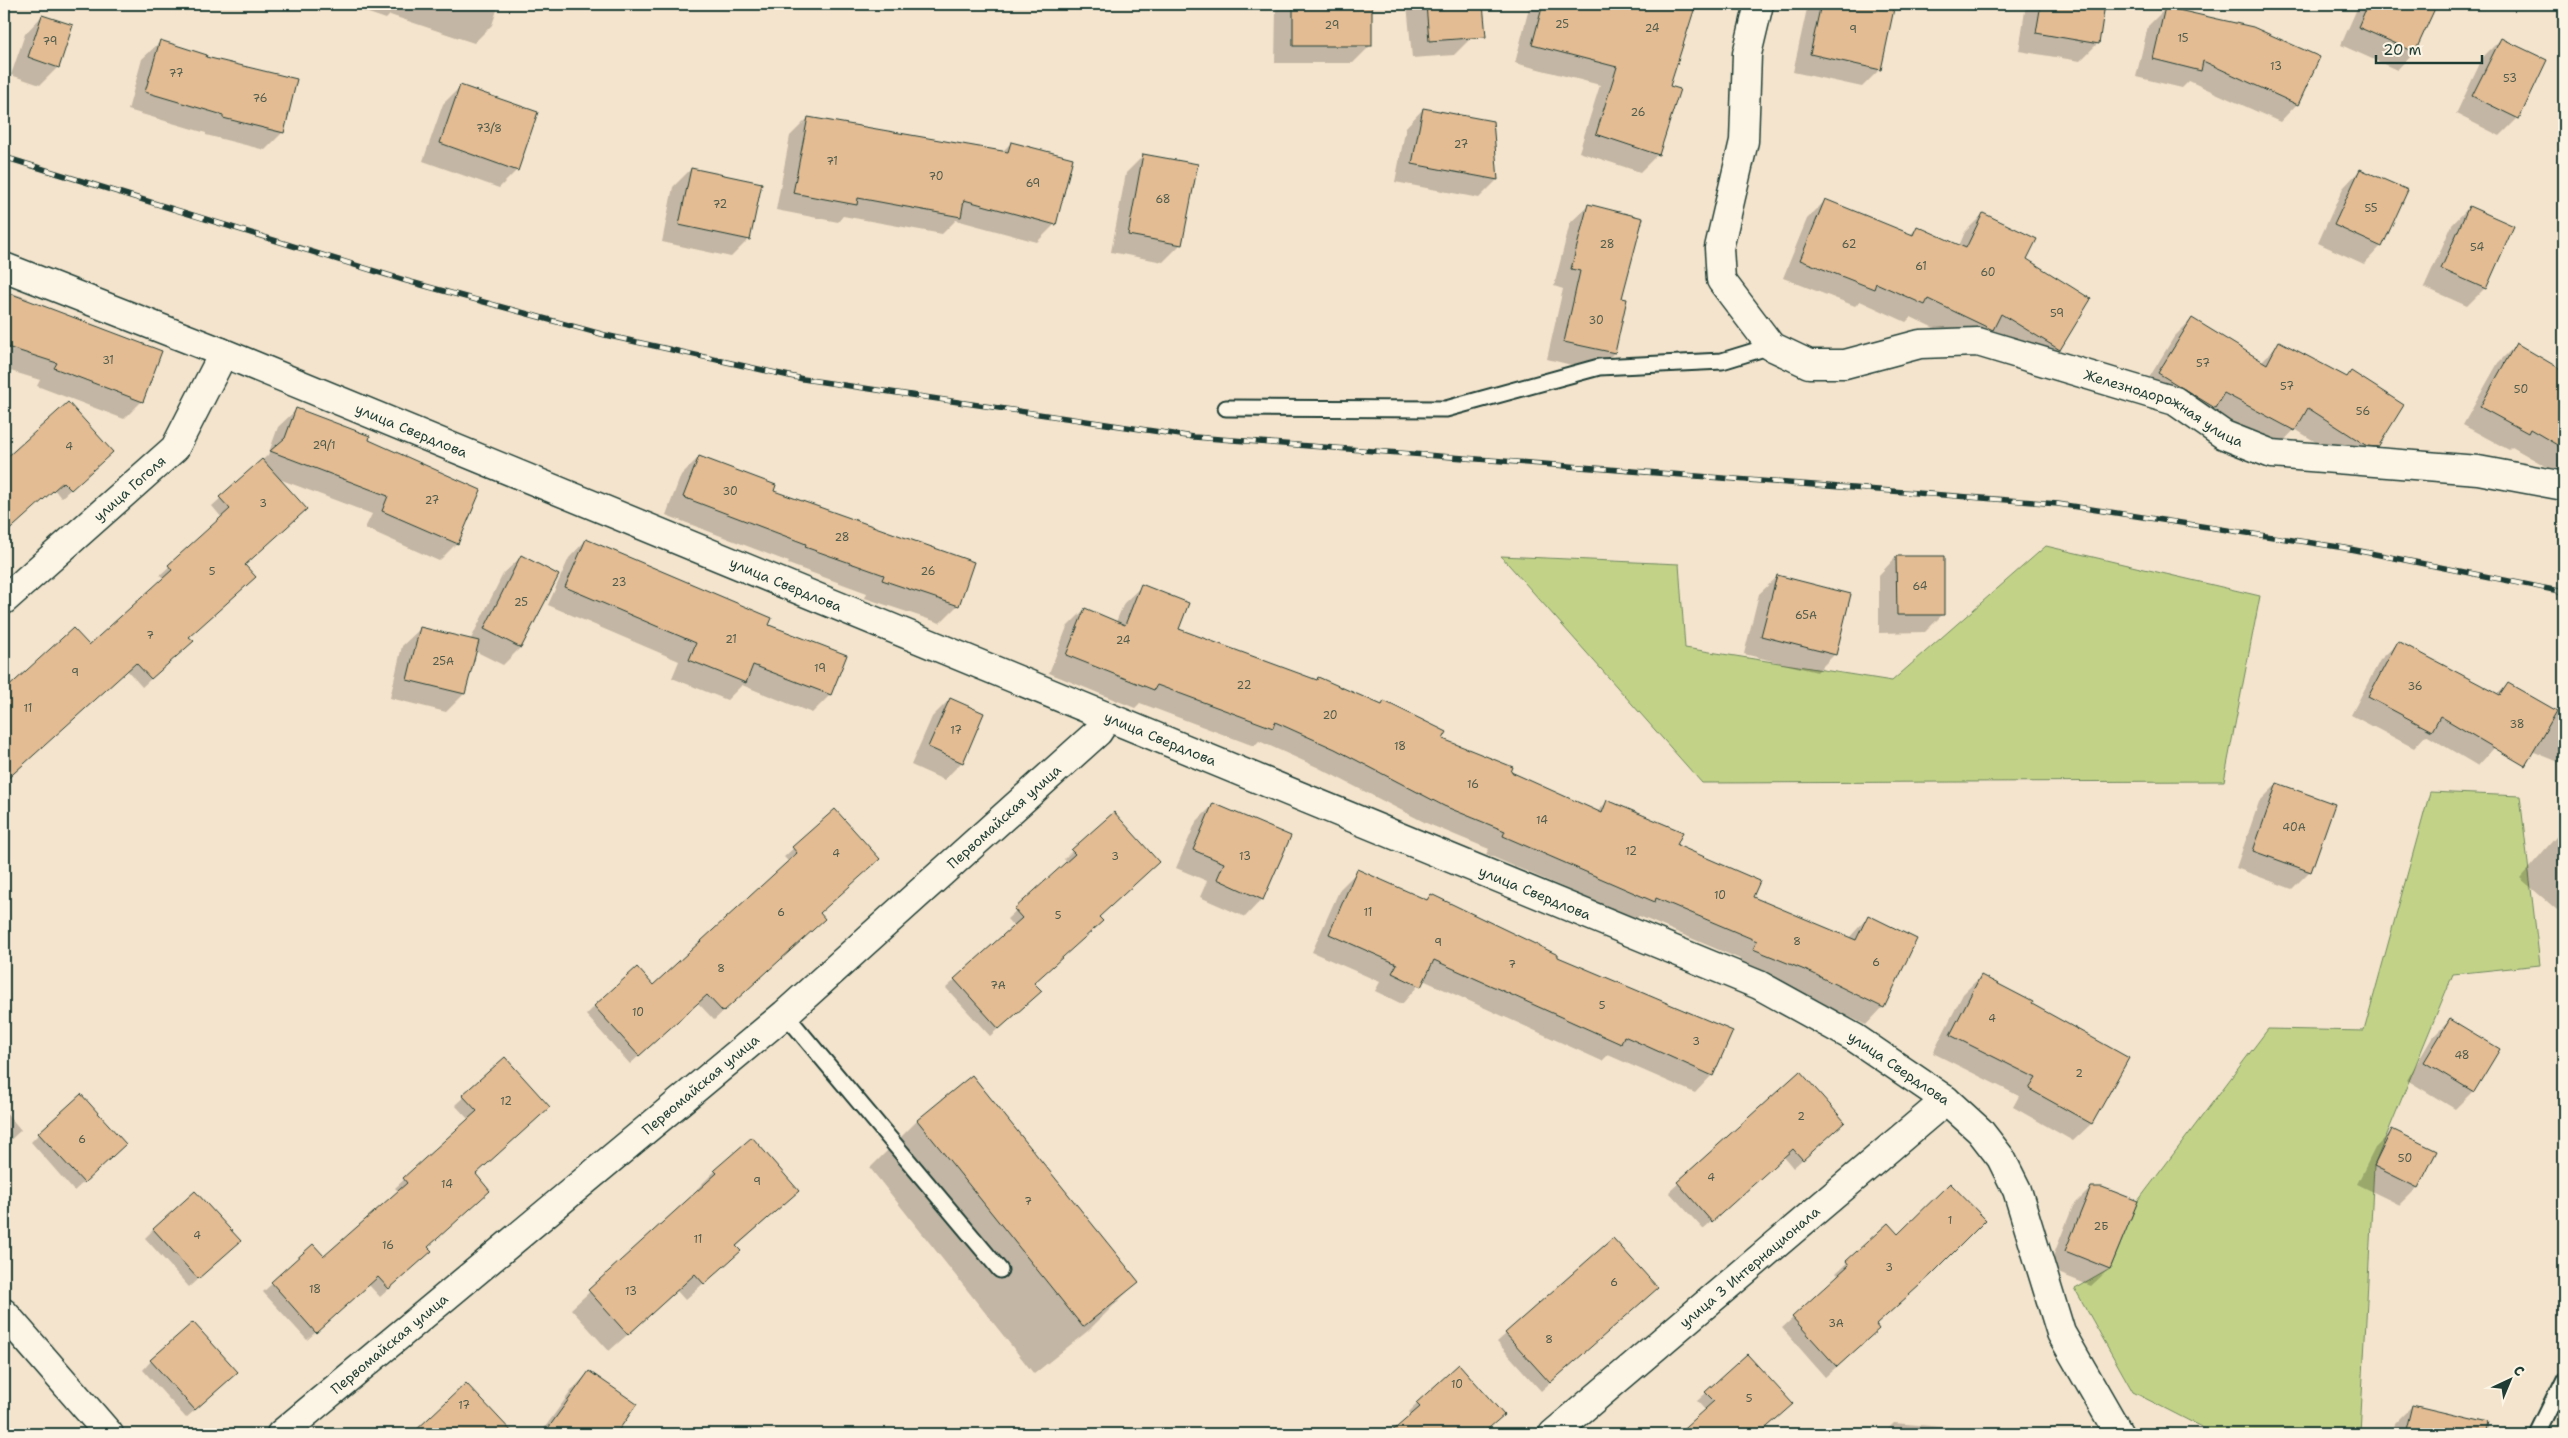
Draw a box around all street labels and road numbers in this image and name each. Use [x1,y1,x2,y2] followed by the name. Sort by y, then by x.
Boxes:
[2082,365,2246,451] street label: Железнодорожная улица
[353,399,470,462] street label: улица Свердлова
[90,452,169,525] street label: улица Гоголя
[727,553,845,616] street label: улица Свердлова
[1102,708,1219,770] street label: улица Свердлова
[943,760,1065,872] street label: Первомайская улица
[1476,862,1594,924] street label: улица Свердлова
[1845,1027,1954,1109] street label: улица Свердлова
[638,1030,763,1138] street label: Первомайская улица
[1676,1202,1824,1332] street label: улица 3 Интернационала
[327,1290,452,1398] street label: Первомайская улица

